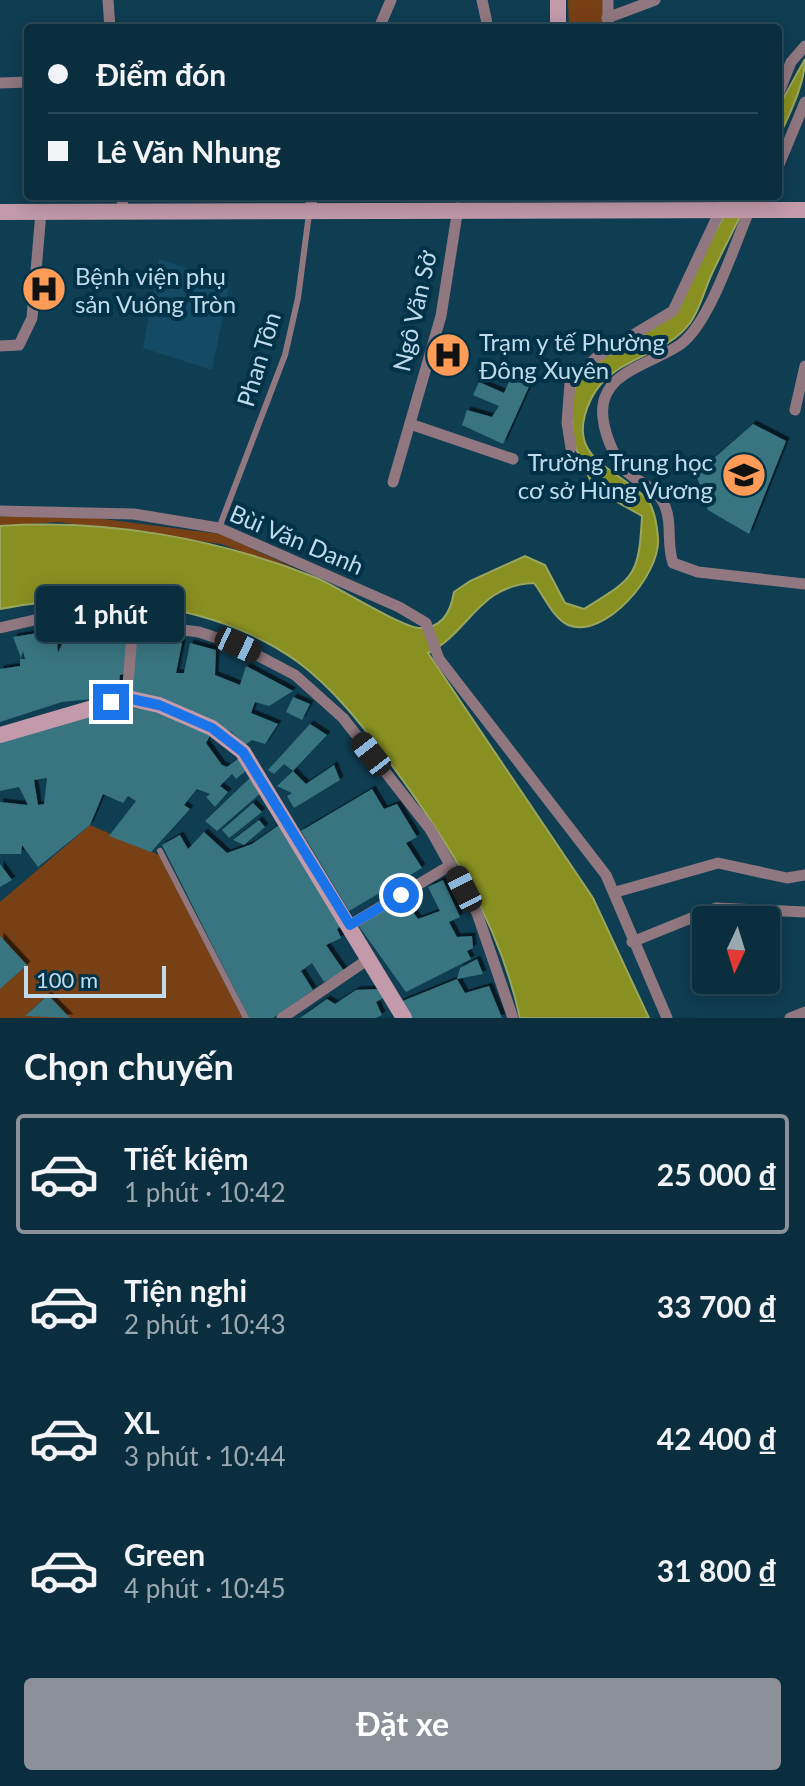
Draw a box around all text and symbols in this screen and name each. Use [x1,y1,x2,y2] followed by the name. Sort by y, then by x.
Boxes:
[96,56,226,92] text: Điểm đón
[96,133,281,169] text: Lê Văn Nhung
[386,248,442,374] street label: Ngô Văn Sở
[75,261,236,318] place label: Bệnh viện phụ sản Vuông Tròn
[20,265,68,313] hospital icon: Bệnh viện phụ sản Vuông Tròn
[230,308,286,410] street label: Phan Tôn
[479,327,665,384] place label: Trạm y tế Phường Đông Xuyên
[424,331,472,379] hospital icon: Trạm y tế Phường Đông Xuyên
[518,447,713,504] place label: Trường Trung học cơ sở Hùng Vương
[720,451,768,499] school or university icon: Trường Trung học cơ sở Hùng Vương
[226,498,368,580] street label: Bùi Văn Danh
[37,586,185,642] callout: 1 phút
[72,598,148,630] text: 1 phút
[211,624,265,666] car
[93,684,129,720] route end
[347,728,395,780] car
[442,862,486,916] car
[383,877,419,913] route start
[692,906,780,994] north arrow
[692,906,780,994] map controls
[24,962,166,998] scale bar
[36,966,98,993] text: 100 m
[24,1044,234,1088] text: Chọn chuyến
[28,1138,100,1210] icon: car
[124,1140,249,1176] text: Tiết kiệm
[657,1156,777,1192] text: 25 000 ₫
[124,1176,286,1208] text: 1 phút · 10:42
[28,1270,100,1342] icon: car
[124,1272,247,1308] text: Tiện nghi
[657,1288,777,1324] text: 33 700 ₫
[124,1308,286,1340] text: 2 phút · 10:43
[28,1402,100,1474] icon: car
[124,1404,160,1440] text: XL
[657,1420,777,1456] text: 42 400 ₫
[124,1440,286,1472] text: 3 phút · 10:44
[28,1534,100,1606] icon: car
[124,1536,205,1572] text: Green
[657,1552,777,1588] text: 31 800 ₫
[124,1572,286,1604] text: 4 phút · 10:45
[24,1678,781,1770] button: Đặt xe

